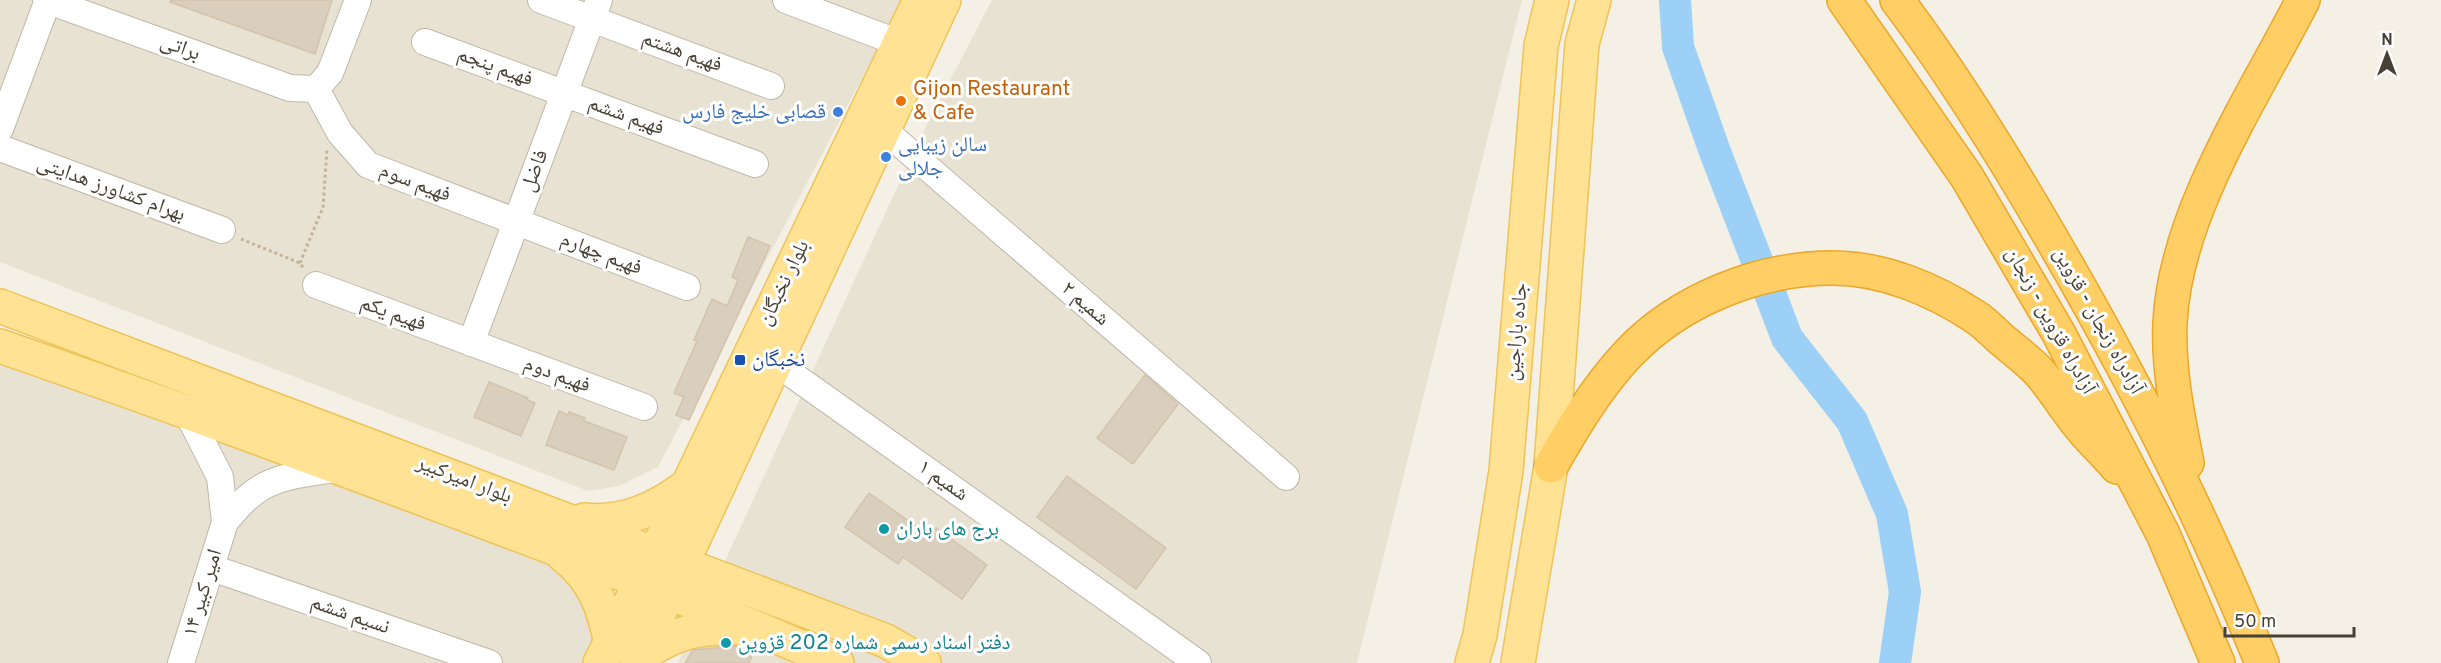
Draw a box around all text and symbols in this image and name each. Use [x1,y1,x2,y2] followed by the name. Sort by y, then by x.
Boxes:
[2357,24,2417,84] north arrow
[638,25,726,79] street label: فهیم هشتم
[156,28,204,68] street label: براتی
[2381,31,2393,51] text: N
[453,41,537,93] street label: فهیم پنجم
[913,76,1071,127] place label: Gijon Restaurant & Cafe
[584,90,668,142] street label: فهیم ششم
[894,94,908,108] marker: Gijon Restaurant & Cafe
[682,99,826,126] place label: قصابی خلیج فارس
[831,105,845,119] marker: قصابی خلیج فارس
[898,132,987,183] place label: سالن زیبایی جلالی
[515,146,555,196] street label: فاضل
[33,150,189,228] street label: بهرام کشاورز هدایتی
[879,150,893,164] marker: سالن زیبایی جلالی
[375,157,455,209] street label: فهیم سوم
[556,226,646,282] street label: فهیم چهارم
[752,236,816,330] street label: بلوار نخبگان
[1998,243,2102,400] street label: آزادراه قزوین - زنجان
[2046,243,2150,400] street label: آزادراه زنجان - قزوین
[1055,276,1115,332] street label: شمیم ۲
[1499,282,1535,382] street label: جاده باراجین
[356,290,430,338] street label: فهیم یکم
[752,347,805,374] place label: نخبگان
[520,350,594,400] street label: فهیم دوم
[733,353,747,367] marker: نخبگان
[411,449,516,511] street label: بلوار امیرکبیر
[913,454,973,508] street label: شمیم ۱
[896,516,999,543] place label: برج های باران
[877,522,891,536] marker: برج های باران
[177,546,229,640] street label: امیر کبیر ۱۴
[307,589,393,641] street label: نسیم ششم
[2225,600,2354,638] scale bar
[2234,611,2276,634] text: 50 m
[738,630,1011,657] place label: دفتر اسناد رسمی شماره 202 قزوین
[719,636,733,650] marker: دفتر اسناد رسمی شماره 202 قزوین

